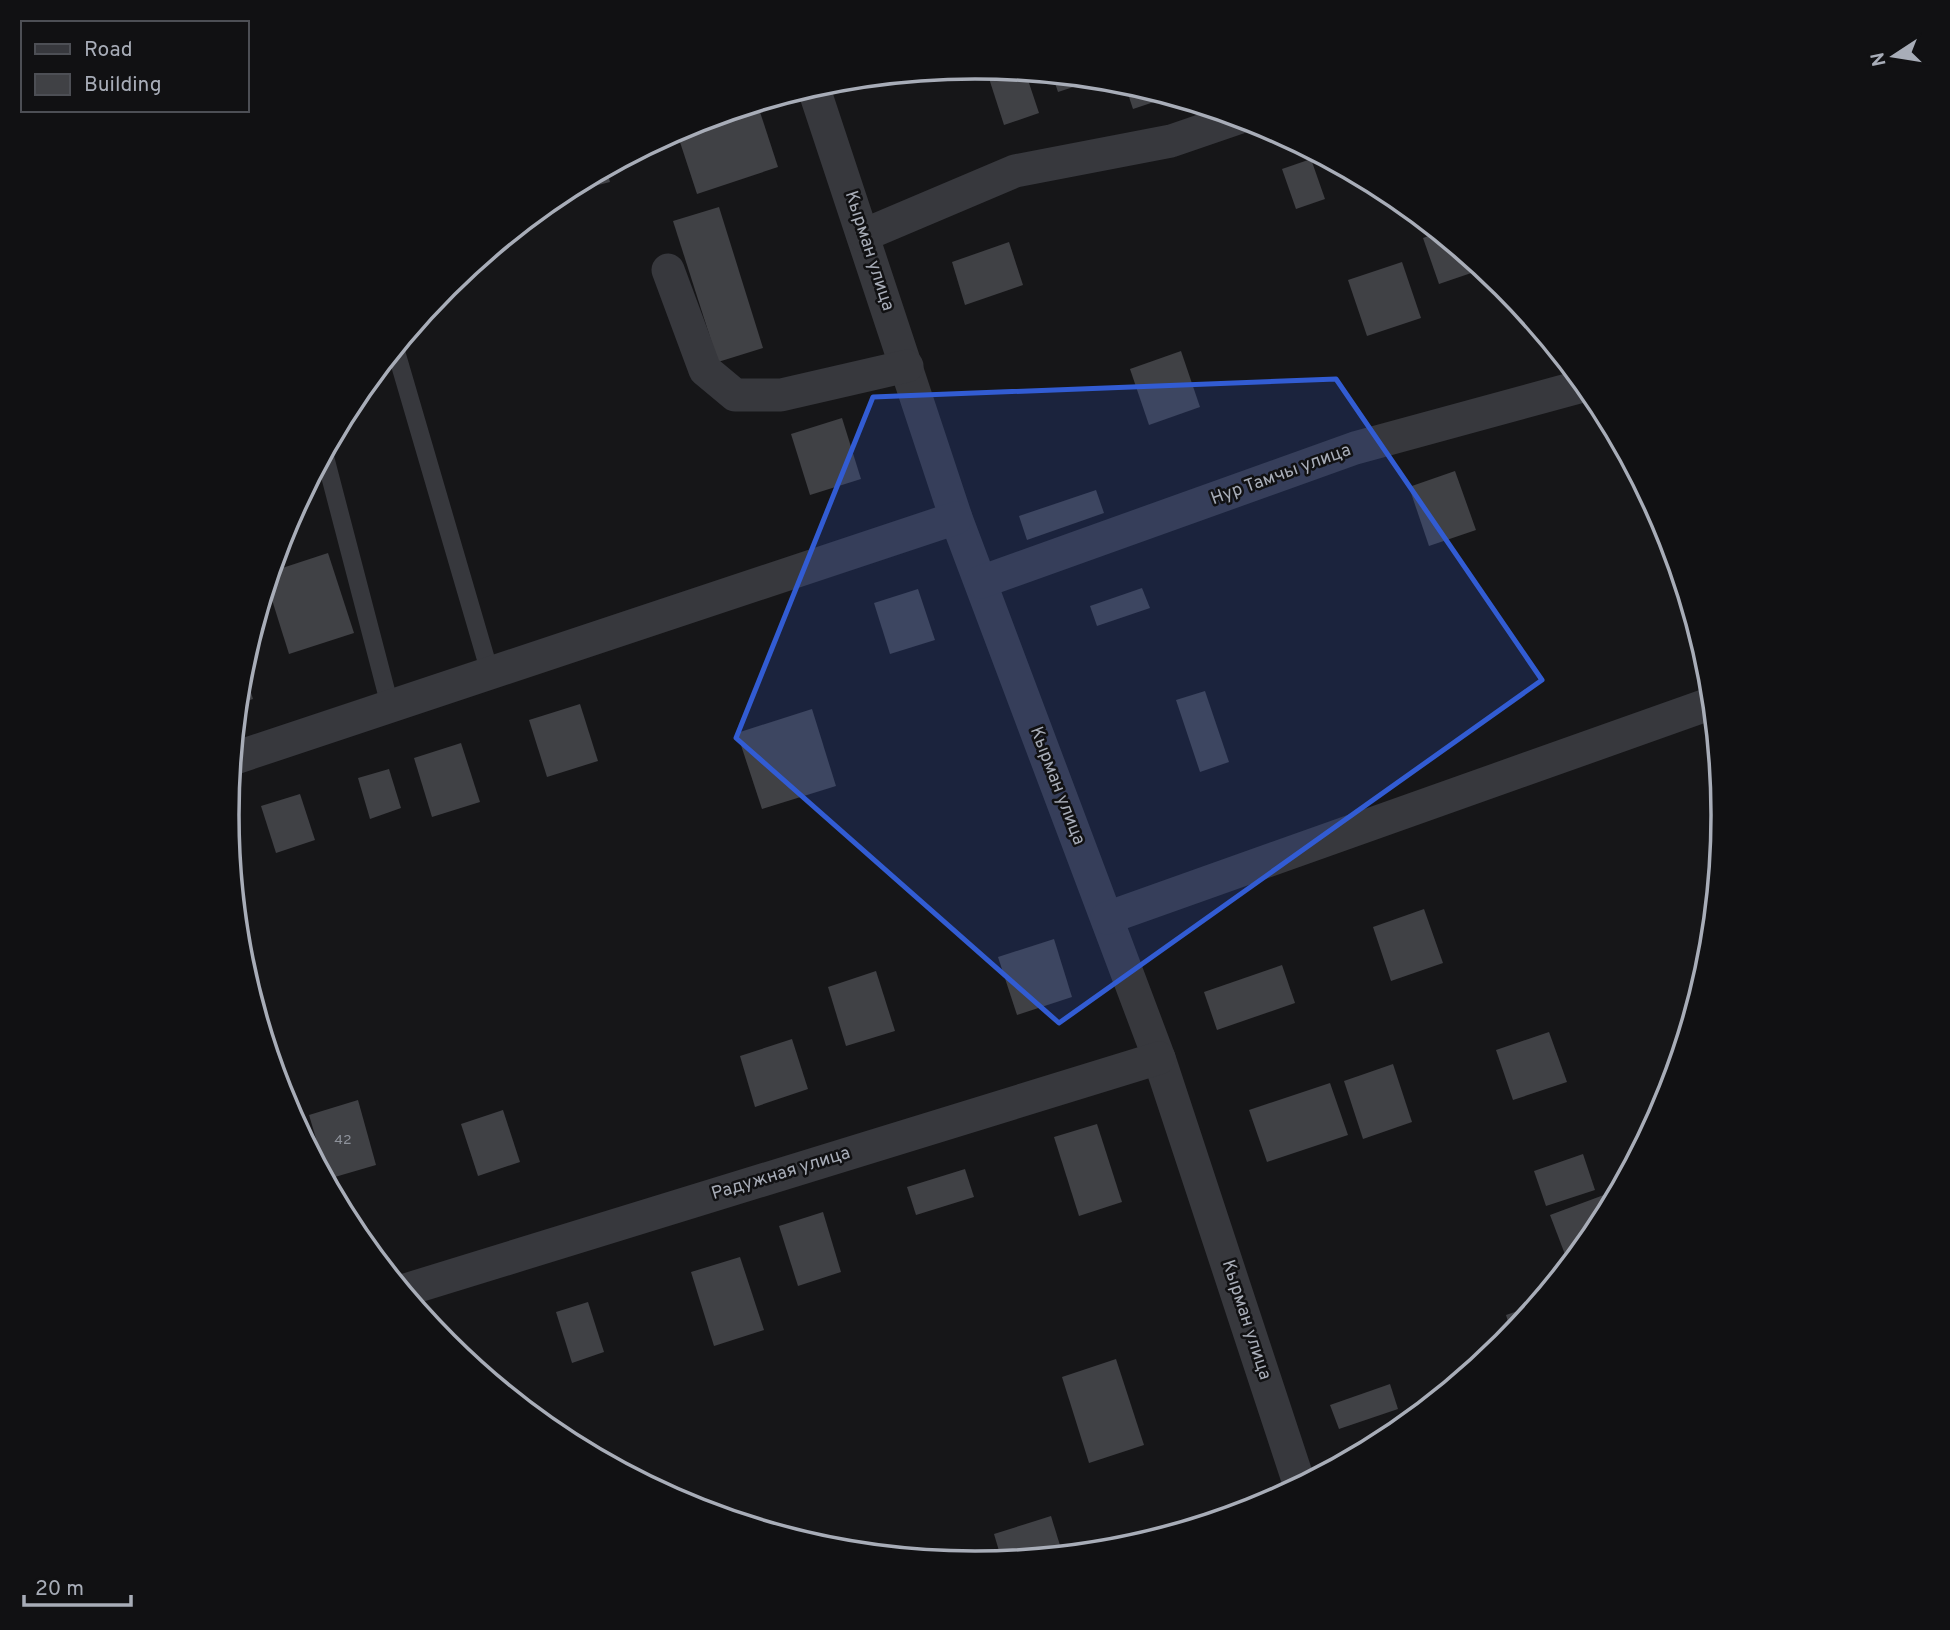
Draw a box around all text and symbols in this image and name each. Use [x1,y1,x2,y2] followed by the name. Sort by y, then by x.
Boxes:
[21,21,248,112] legend
[1859,21,1929,91] north arrow
[84,37,133,64] text: Road
[1866,50,1892,68] text: N
[84,72,162,99] text: Building
[839,188,899,314] street label: Кырман улица
[1208,439,1354,511] street label: Нур Тамчы улица
[1024,724,1090,848] street label: Кырман улица
[334,1132,352,1149] house number: 42
[709,1142,853,1206] street label: Радужная улица
[1216,1257,1276,1383] street label: Кырман улица
[24,1564,131,1608] scale bar
[35,1576,84,1603] text: 20 m

